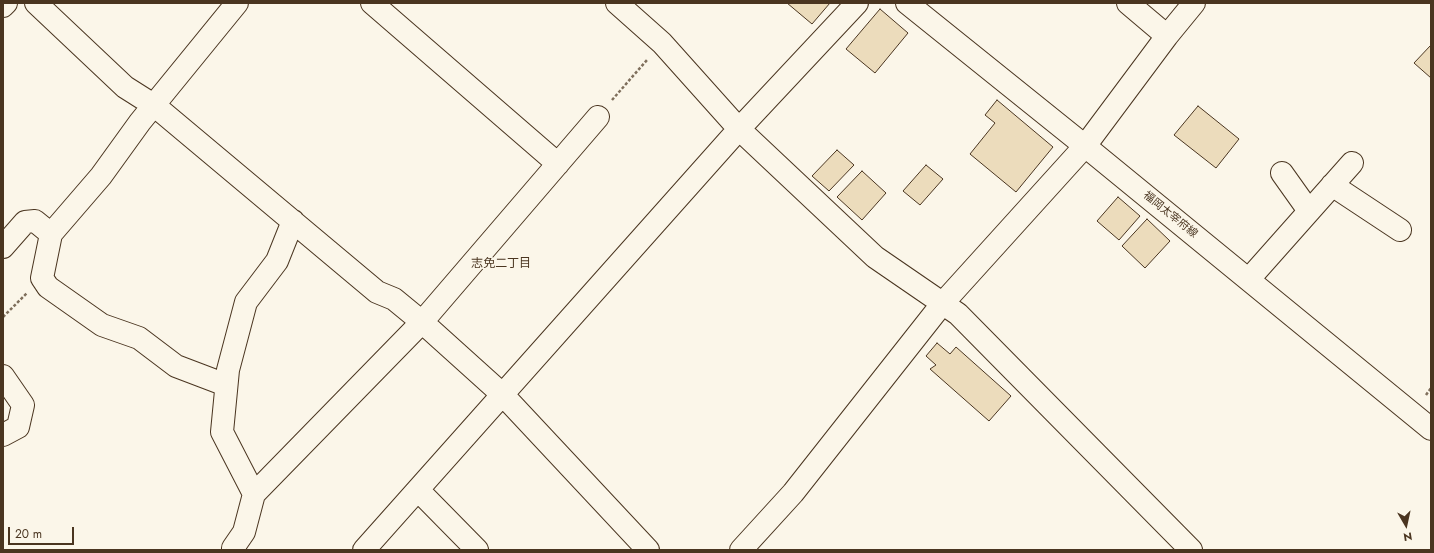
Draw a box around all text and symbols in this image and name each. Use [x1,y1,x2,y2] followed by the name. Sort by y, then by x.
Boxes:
[1140,189,1200,241] street label: 福岡太宰府線
[471,257,531,271] district label: 志免二丁目
[1386,505,1426,545] north arrow
[10,519,76,545] scale bar
[15,525,42,543] text: 20 m
[1402,528,1413,545] text: N

